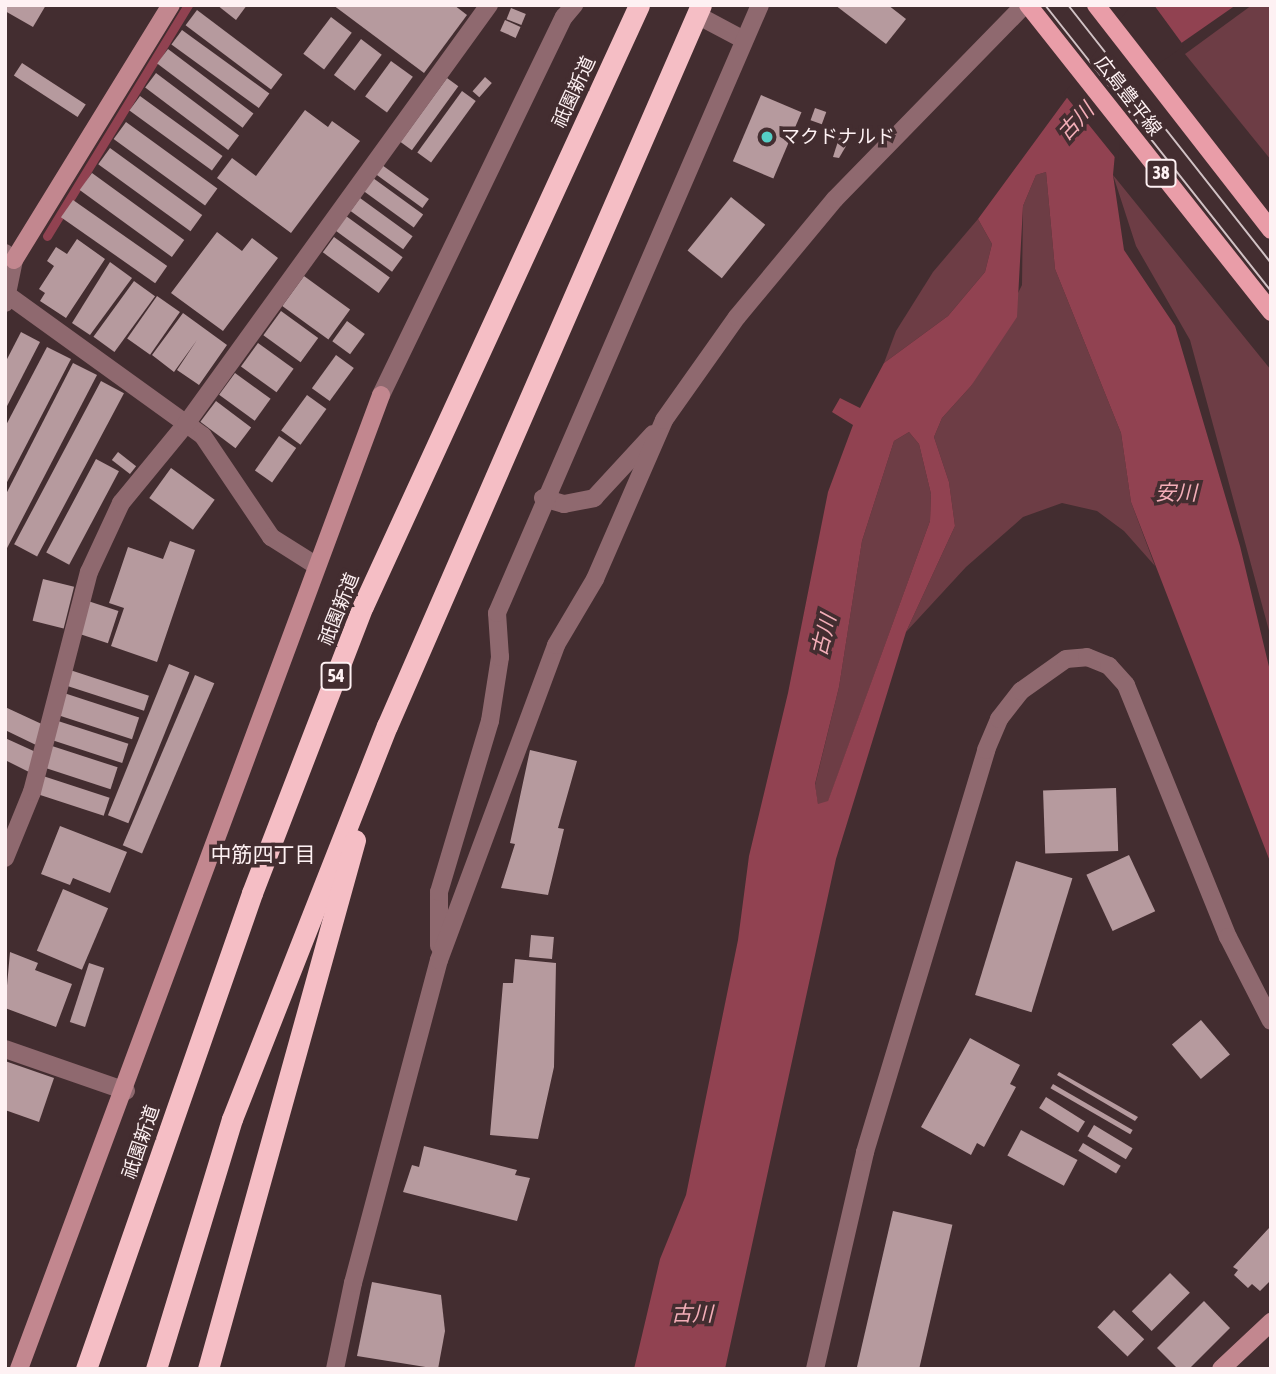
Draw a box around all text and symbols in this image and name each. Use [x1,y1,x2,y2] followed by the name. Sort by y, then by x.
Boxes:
[1090,52,1166,140] street label: 広島豊平線
[548,53,600,131] street label: 祇園新道
[1051,97,1099,145] water label: 古川
[781,126,895,148] place label: マクドナルド
[759,129,775,145] marker: マクドナルド
[1145,158,1177,188] road number: 38
[1155,479,1197,505] water label: 安川
[314,569,364,649] street label: 祇園新道
[806,612,840,658] water label: 古川
[320,662,352,690] road number: 54
[211,841,315,867] district label: 中筋四丁目
[118,1102,164,1182] street label: 祇園新道
[671,1300,713,1326] water label: 古川

